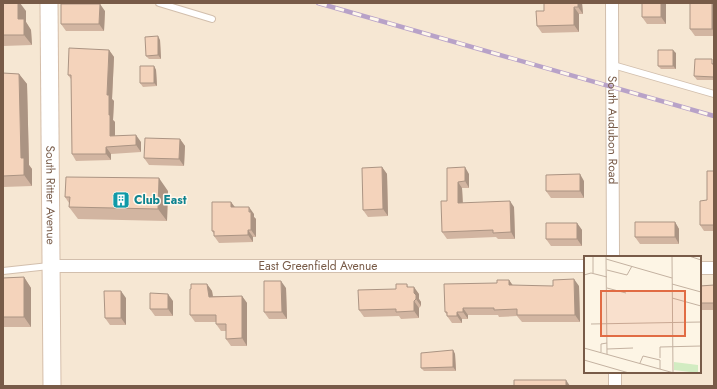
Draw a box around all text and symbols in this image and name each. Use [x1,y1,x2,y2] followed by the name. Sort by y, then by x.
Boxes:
[603,76,622,184] street label: South Audubon Road
[41,145,60,245] street label: South Ritter Avenue
[111,190,131,210] building icon: Club East
[134,191,187,209] place label: Club East
[584,256,701,373] inset map
[258,257,378,275] street label: East Greenfield Avenue

